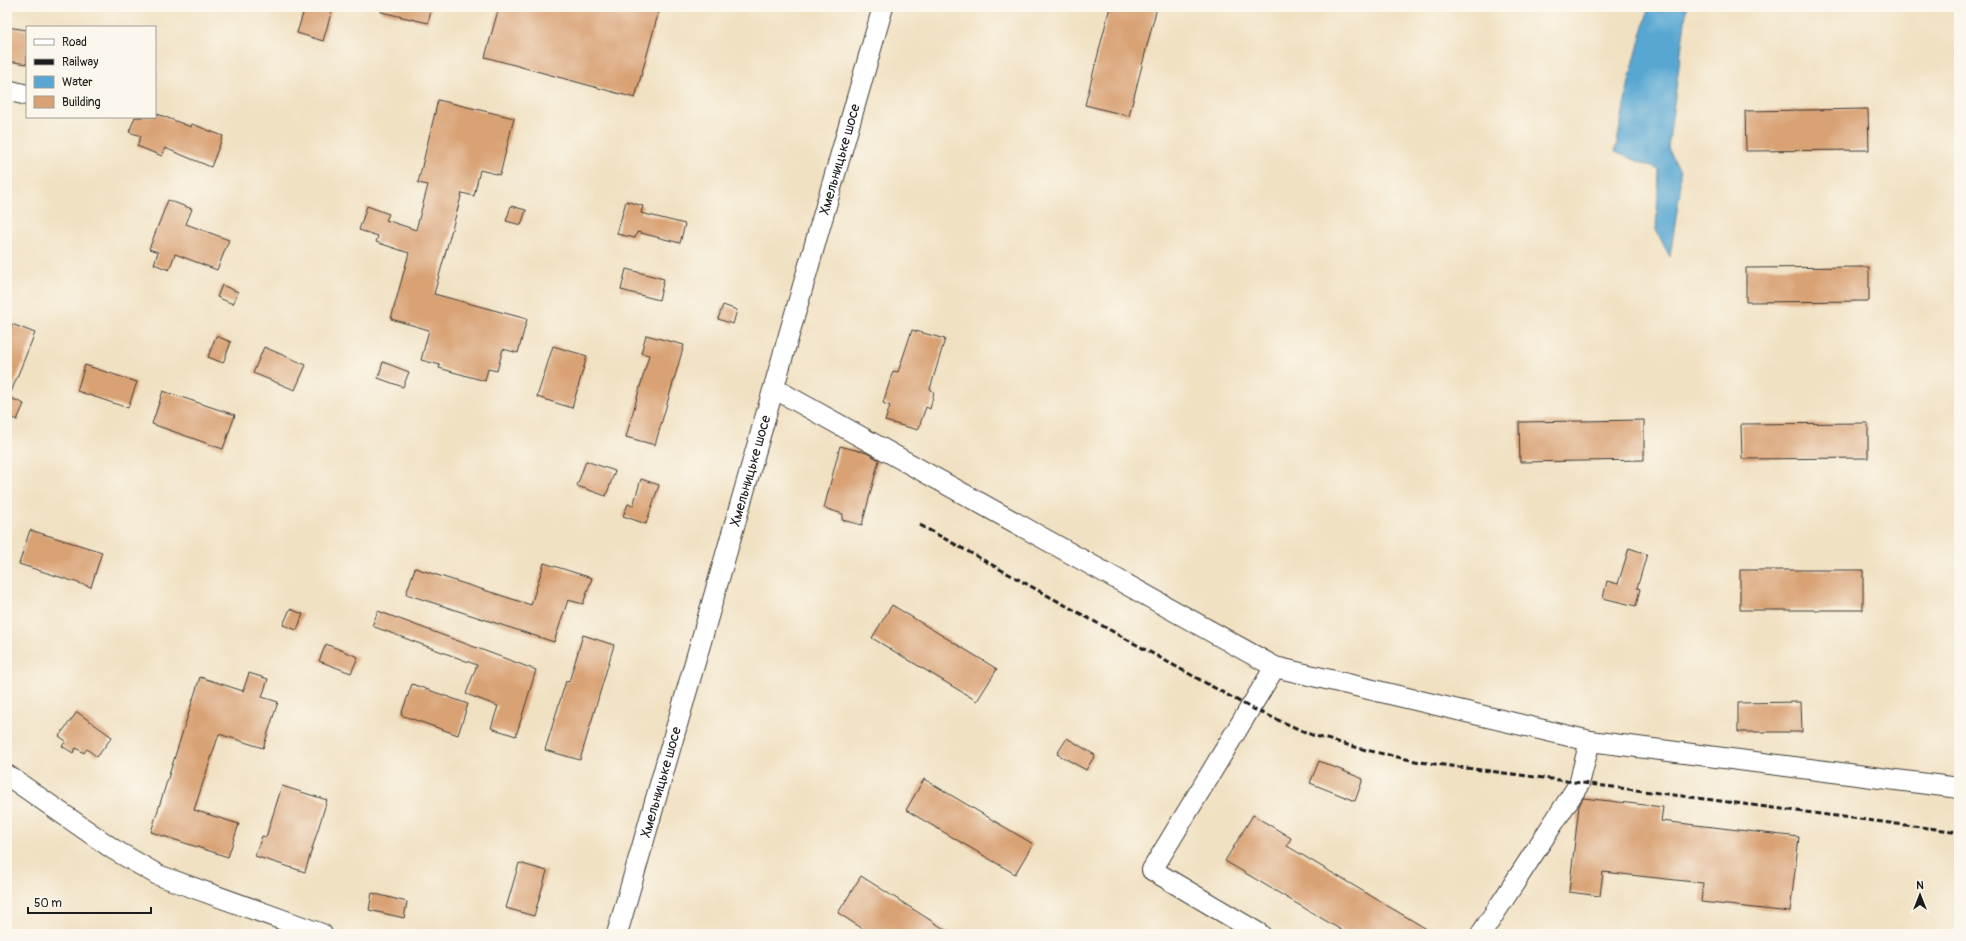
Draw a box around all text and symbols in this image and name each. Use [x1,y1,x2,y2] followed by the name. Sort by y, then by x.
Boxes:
[26,26,156,118] legend
[62,35,87,50] text: Road
[62,55,98,70] text: Railway
[62,75,93,90] text: Water
[62,95,101,110] text: Building
[815,102,863,217] street label: Хмельницьке шосе
[726,413,774,528] street label: Хмельницьке шосе
[637,725,685,840] street label: Хмельницьке шосе
[1900,875,1940,915] north arrow
[1916,879,1924,892] text: N
[28,889,151,915] scale bar
[34,896,62,911] text: 50 m

